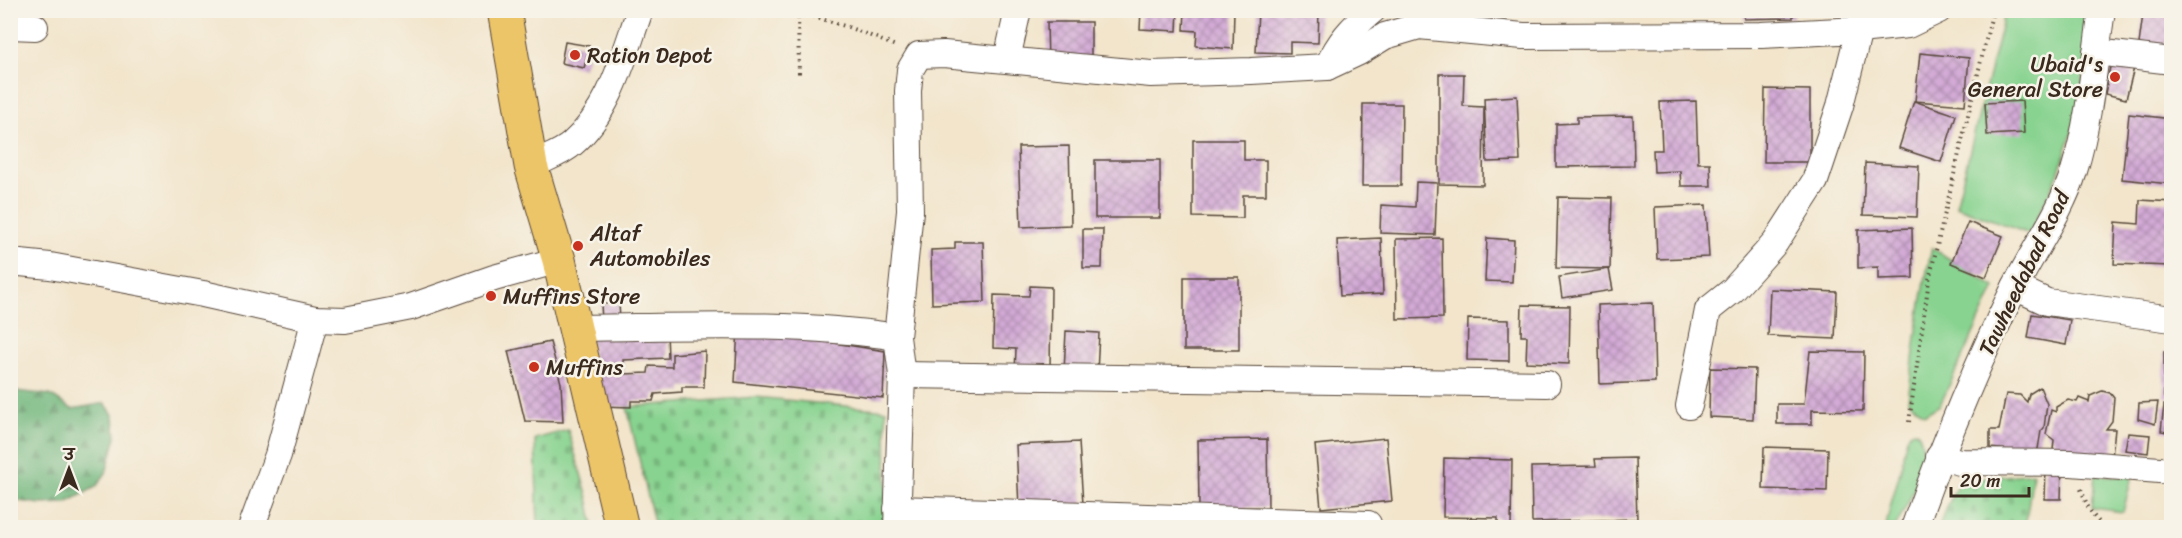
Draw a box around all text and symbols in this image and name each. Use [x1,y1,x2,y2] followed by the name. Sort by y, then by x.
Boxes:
[587,36,713,75] place label: Ration Depot
[1968,45,2103,109] place label: Ubaid's General Store
[568,48,582,62] marker: Ration Depot
[2108,70,2122,84] marker: Ubaid's General Store
[1967,182,2082,362] street label: Tawheedabad Road
[589,214,711,278] place label: Altaf Automobiles
[571,239,585,253] marker: Altaf Automobiles
[503,277,640,316] place label: Muffins Store
[484,289,498,303] marker: Muffins Store
[546,348,624,387] place label: Muffins
[527,360,541,374] marker: Muffins
[39,439,99,499] north arrow
[62,440,76,469] text: उ
[1951,460,2029,498] scale bar
[1960,465,2000,497] text: 20 m

